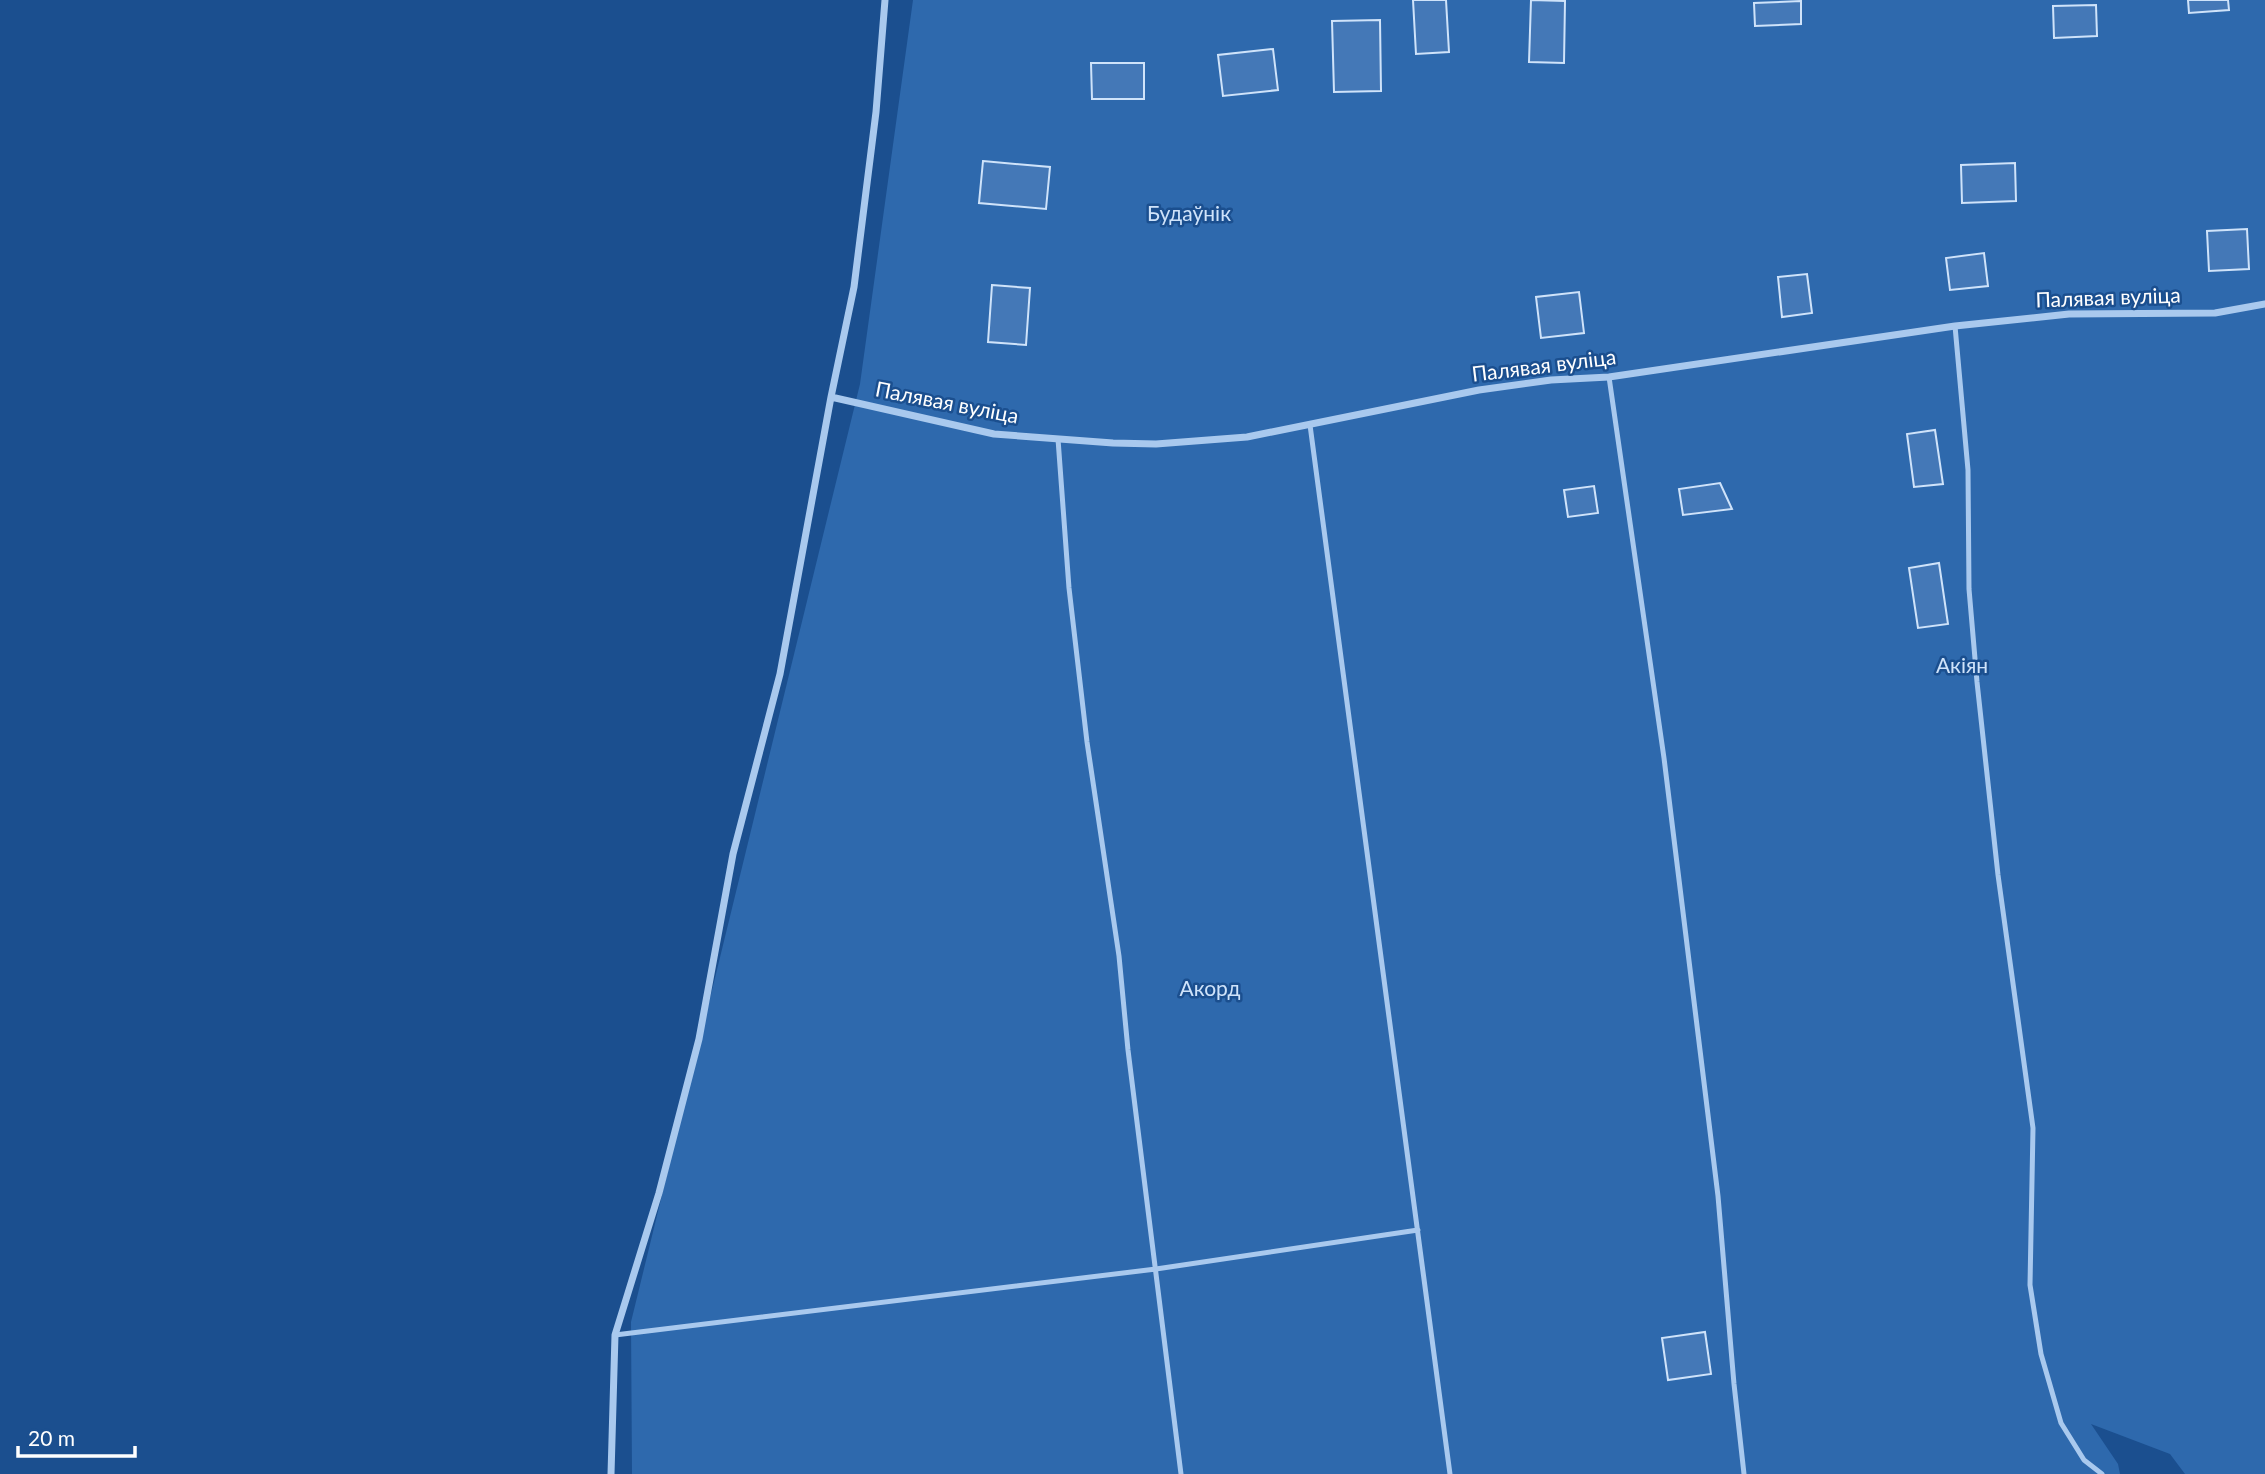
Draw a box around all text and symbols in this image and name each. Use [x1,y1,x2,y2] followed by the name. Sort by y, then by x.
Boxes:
[1147,200,1231,225] park label: Будаўнік
[2035,281,2181,312] street label: Палявая вуліца
[1470,343,1617,386] street label: Палявая вуліца
[874,375,1021,428] street label: Палявая вуліца
[1936,652,1988,677] park label: Акіян
[1180,975,1240,1000] park label: Акорд
[18,1414,135,1458] scale bar
[28,1425,75,1450] text: 20 m

